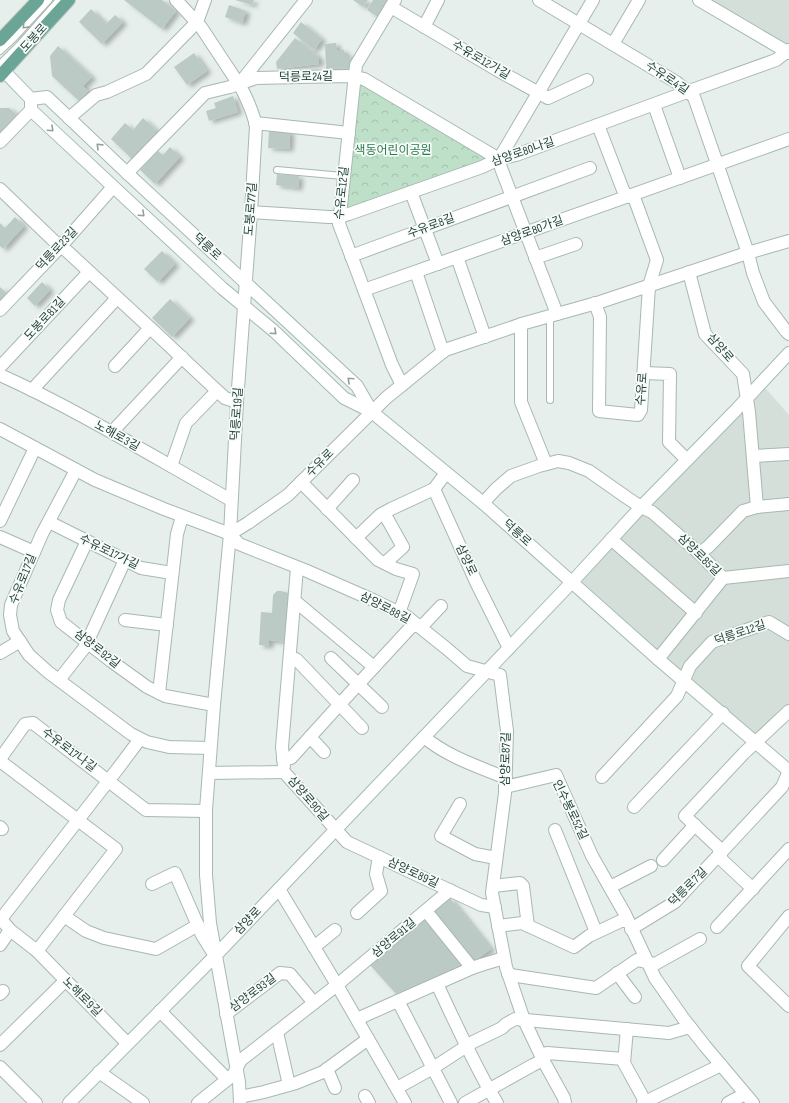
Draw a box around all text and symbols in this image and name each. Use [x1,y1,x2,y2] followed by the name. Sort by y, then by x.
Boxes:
[17,21,51,55] street label: 도봉로
[22,21,30,29] one-way arrow
[449,37,513,83] street label: 수유로12가길
[642,58,692,98] street label: 수유로4길
[279,69,333,85] street label: 덕릉로24길
[46,124,54,132] one-way arrow
[489,134,557,170] street label: 삼양로80나길
[96,143,104,151] one-way arrow
[354,143,432,158] park label: 색동어린이공원
[332,166,352,220] street label: 수유로12길
[242,182,260,236] street label: 도봉로77길
[137,209,145,217] one-way arrow
[405,211,457,241] street label: 수유로8길
[499,213,565,249] street label: 삼양로80가길
[33,224,81,274] street label: 덕릉로23길
[190,230,224,264] street label: 덕릉로
[21,294,69,344] street label: 도봉로81길
[269,327,277,335] one-way arrow
[703,331,737,365] street label: 삼양로
[633,372,651,406] street label: 수유로
[348,378,355,385] one-way arrow
[228,387,246,441] street label: 덕릉로19길
[92,418,142,454] street label: 노해로3길
[303,446,337,480] street label: 수유로
[500,516,534,550] street label: 덕릉로
[77,531,141,573] street label: 수유로17가길
[674,531,724,579] street label: 삼양로85길
[452,542,480,578] street label: 삼양로
[6,552,40,606] street label: 수유로17길
[357,589,413,627] street label: 삼양로88길
[712,617,768,649] street label: 덕릉로12길
[71,626,123,672] street label: 삼양로92길
[39,725,99,775] street label: 수유로17나길
[498,732,514,786] street label: 삼양로87길
[284,773,332,825] street label: 삼양로90길
[549,778,591,842] street label: 인수봉로52길
[385,855,441,891] street label: 삼양로89길
[665,864,711,910] street label: 덕릉로7길
[231,904,265,938] street label: 삼양로
[369,915,419,961] street label: 삼양로91길
[227,971,279,1015] street label: 삼양로93길
[59,974,105,1020] street label: 노해로9길

